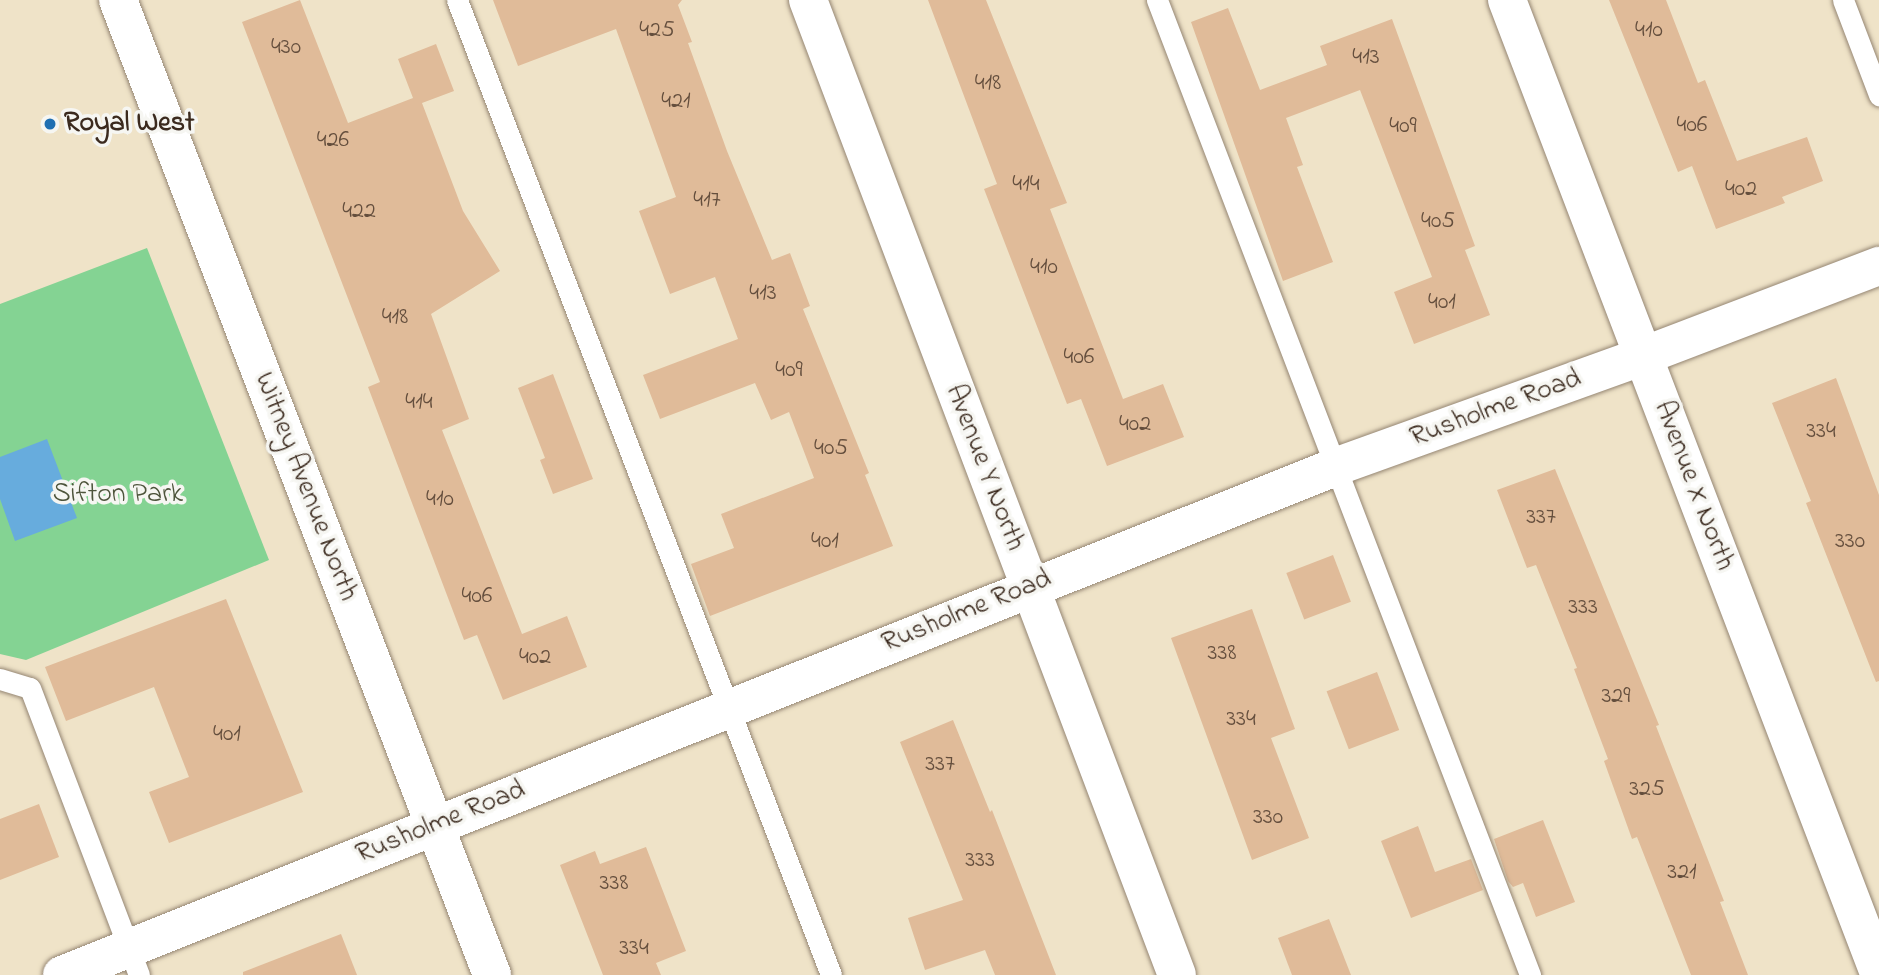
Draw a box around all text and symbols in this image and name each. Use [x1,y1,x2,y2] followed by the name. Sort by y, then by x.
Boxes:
[639,17,675,45] house number: 425
[1635,17,1663,45] house number: 410
[271,34,301,62] house number: 430
[1352,44,1380,72] house number: 413
[975,70,1001,98] house number: 418
[661,88,691,116] house number: 421
[64,107,194,141] place label: Royal West
[1677,112,1707,140] house number: 406
[1389,113,1417,141] house number: 409
[42,116,58,132] marker: Royal West
[317,127,349,155] house number: 426
[1012,171,1040,199] house number: 414
[1725,176,1757,204] house number: 402
[693,187,721,215] house number: 417
[342,198,376,226] house number: 422
[1421,208,1455,236] house number: 405
[1030,254,1058,282] house number: 410
[749,280,777,308] house number: 413
[1428,289,1456,317] house number: 401
[382,304,408,332] house number: 418
[1064,344,1094,372] house number: 406
[775,357,803,385] house number: 409
[1406,363,1586,455] street label: Rusholme Road
[246,368,364,606] street label: Witney Avenue North
[937,380,1031,556] street label: Avenue Y North
[405,389,433,417] house number: 414
[1645,397,1741,575] street label: Avenue X North
[1119,411,1151,439] house number: 402
[1806,418,1836,446] house number: 334
[814,435,848,463] house number: 405
[53,478,183,512] park label: Sifton Park
[426,486,454,514] house number: 410
[1526,504,1556,532] house number: 337
[811,528,839,556] house number: 401
[1835,528,1865,556] house number: 330
[877,563,1057,661] street label: Rusholme Road
[462,583,492,611] house number: 406
[1568,594,1598,622] house number: 333
[1208,640,1236,668] house number: 338
[519,644,551,672] house number: 402
[1601,683,1631,711] house number: 329
[1226,706,1256,734] house number: 334
[213,721,241,749] house number: 401
[925,751,955,779] house number: 337
[351,774,531,872] street label: Rusholme Road
[1629,776,1665,804] house number: 325
[1253,804,1283,832] house number: 330
[965,847,995,875] house number: 333
[1667,859,1697,887] house number: 321
[600,870,628,898] house number: 338
[619,935,649,963] house number: 334

